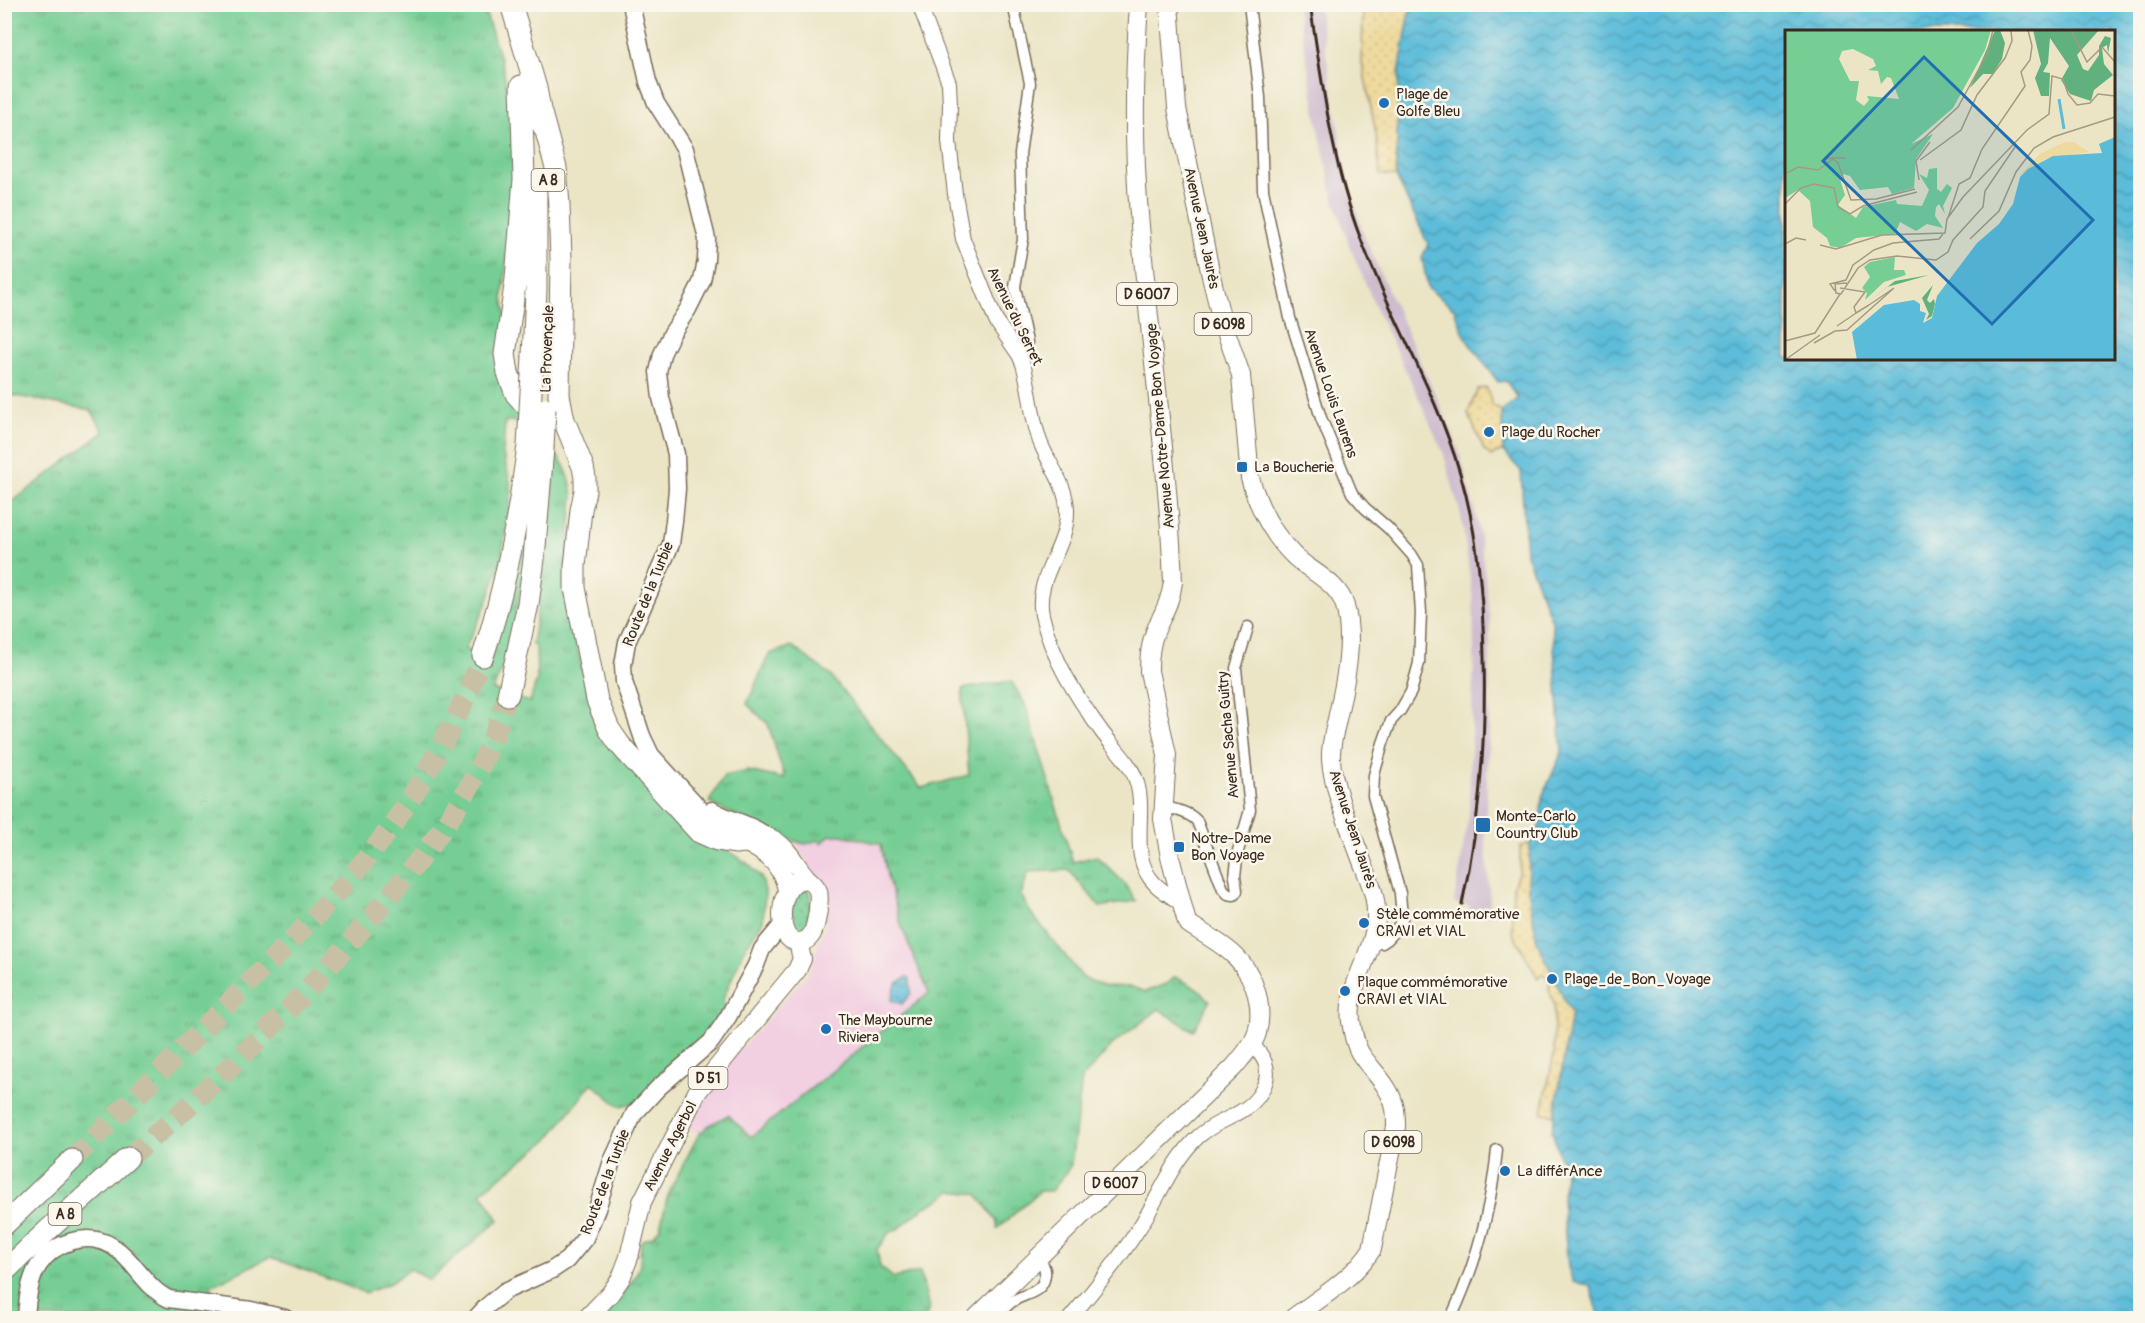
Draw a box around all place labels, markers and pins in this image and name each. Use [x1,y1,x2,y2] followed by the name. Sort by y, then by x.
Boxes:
[1396,85,1460,121] place label: Plage de Golfe Bleu
[1377,96,1391,110] marker: Plage de Golfe Bleu
[1501,423,1601,442] place label: Plage du Rocher
[1482,425,1496,439] marker: Plage du Rocher
[1254,458,1335,477] place label: La Boucherie
[1235,460,1249,474] marker: La Boucherie
[1496,807,1578,843] place label: Monte-Carlo Country Club
[1474,816,1492,834] marker: Monte-Carlo Country Club
[1191,829,1272,865] place label: Notre-Dame Bon Voyage
[1172,840,1186,854] marker: Notre-Dame Bon Voyage
[1376,905,1520,941] place label: Stèle commémorative CRAVI et VIAL
[1357,916,1371,930] marker: Stèle commémorative CRAVI et VIAL
[1564,970,1711,989] place label: Plage_de_Bon_Voyage
[1545,972,1559,986] marker: Plage_de_Bon_Voyage
[1357,973,1508,1009] place label: Plaque commémorative CRAVI et VIAL
[1338,984,1352,998] marker: Plaque commémorative CRAVI et VIAL
[838,1011,933,1047] place label: The Maybourne Riviera
[819,1022,833,1036] marker: The Maybourne Riviera
[1517,1162,1603,1181] place label: La différAnce
[1498,1164,1512,1178] marker: La différAnce

